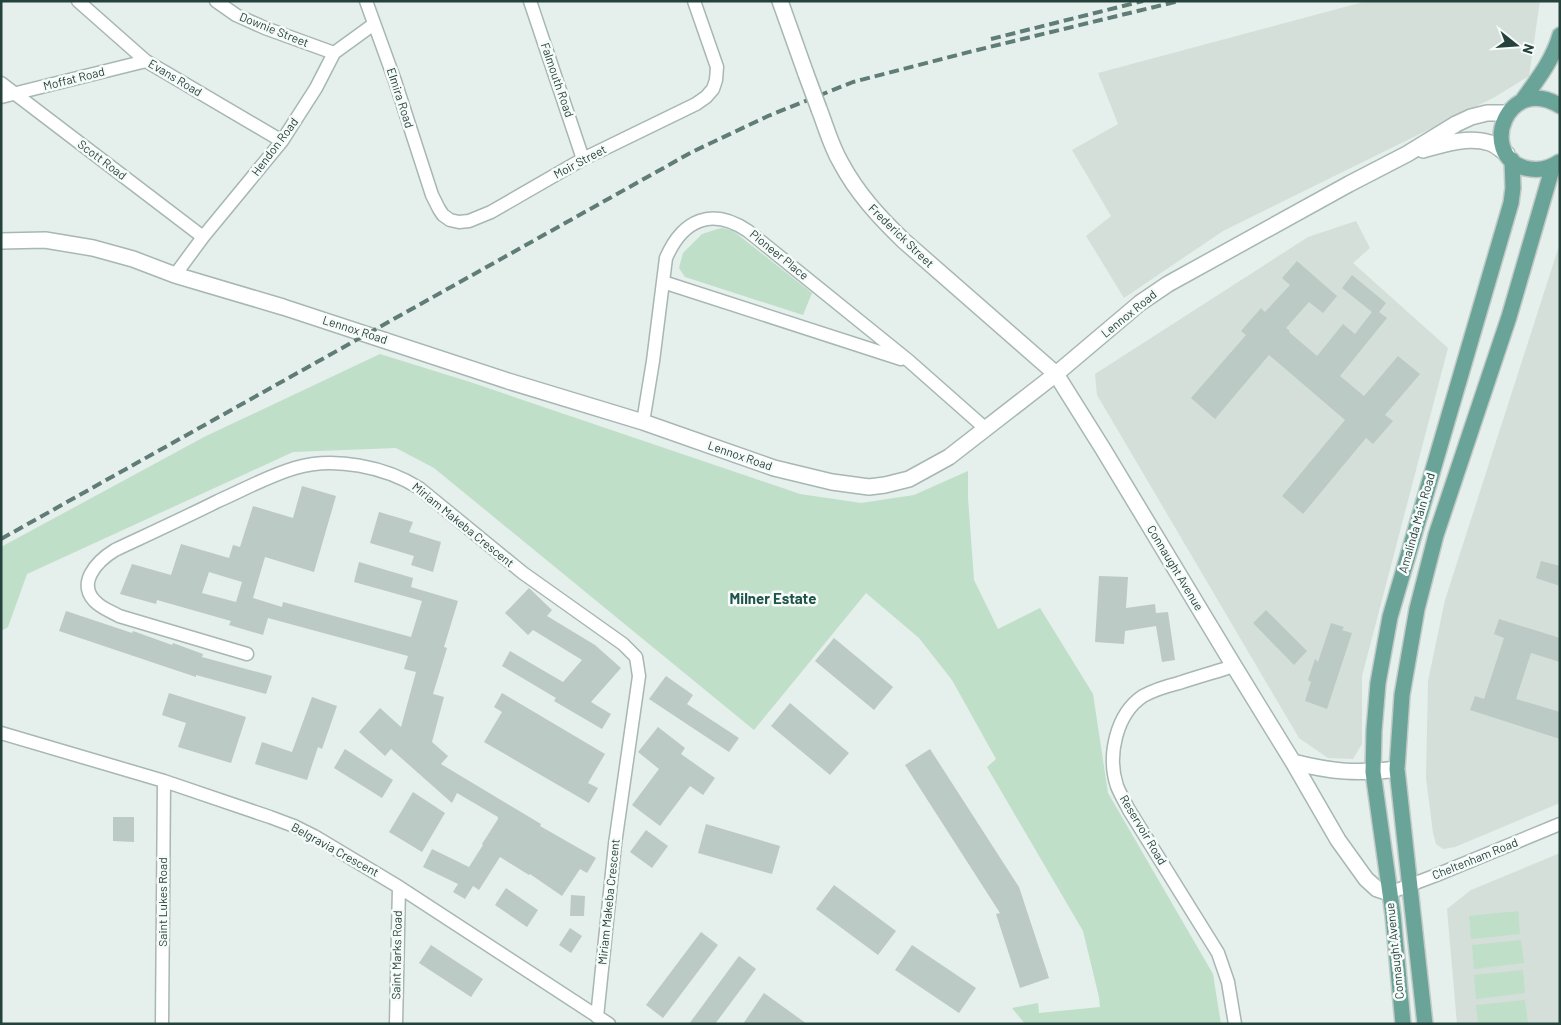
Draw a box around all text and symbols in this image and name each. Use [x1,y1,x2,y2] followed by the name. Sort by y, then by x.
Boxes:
[238,9,311,49] street label: Downie Street
[1491,20,1541,70] north arrow
[539,41,577,119] street label: Falmouth Road
[1519,42,1538,56] text: N
[146,56,205,99] street label: Evans Road
[42,64,106,92] street label: Moffat Road
[385,66,417,130] street label: Elmira Road
[248,115,301,178] street label: Hendon Road
[75,136,130,182] street label: Scott Road
[551,141,608,181] street label: Moir Street
[866,201,937,270] street label: Frederick Street
[748,226,812,282] street label: Pioneer Place
[1098,287,1159,340] street label: Lennox Road
[321,312,389,346] street label: Lennox Road
[706,438,774,473] street label: Lennox Road
[1395,471,1437,575] street label: Amalinda Main Road
[410,479,517,569] street label: Miriam Makeba Crescent
[1145,522,1207,613] street label: Connaught Avenue
[730,589,816,607] district label: Milner Estate
[1118,792,1170,867] street label: Reservoir Road
[289,819,382,879] street label: Belgravia Crescent
[1430,834,1520,882] street label: Cheltenham Road
[594,838,622,966] street label: Miriam Makeba Crescent
[155,857,169,947] street label: Saint Lukes Road
[1382,902,1406,1000] street label: Connaught Avenue
[388,910,404,1000] street label: Saint Marks Road

